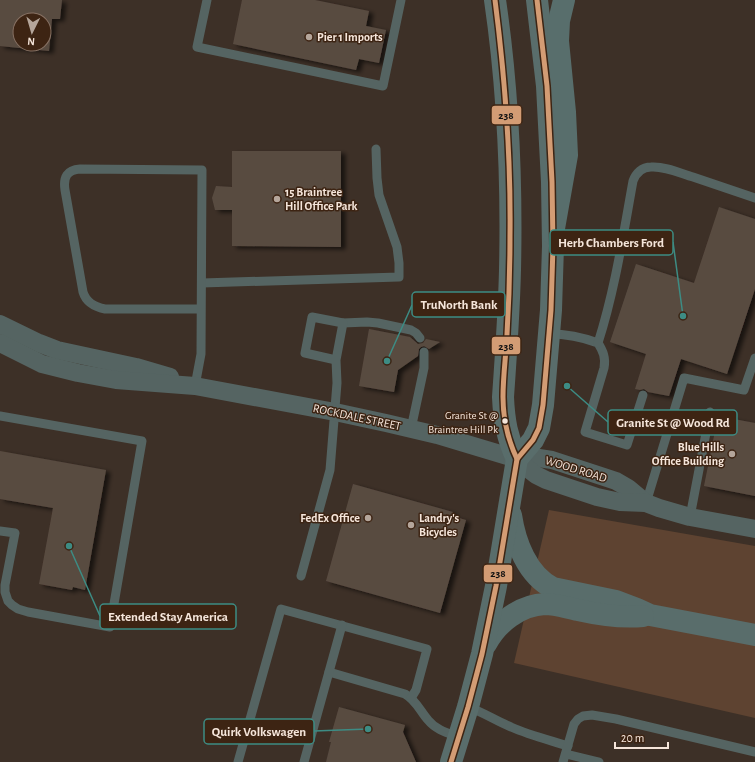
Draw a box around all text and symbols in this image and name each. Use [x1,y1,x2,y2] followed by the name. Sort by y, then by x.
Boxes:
[12,12,52,52] north arrow
[317,31,383,43] place label: Pier 1 Imports
[304,32,314,42] marker: Pier 1 Imports
[27,36,35,47] text: N
[491,105,522,125] line badge: 238
[498,110,514,121] text: 238
[285,186,358,212] place label: 15 Braintree Hill Office Park
[272,194,282,204] marker: 15 Braintree Hill Office Park
[550,230,673,255] callout: Herb Chambers Ford
[558,237,664,250] text: Herb Chambers Ford
[412,292,505,317] callout: TruNorth Bank
[420,299,498,312] text: TruNorth Bank
[491,336,521,355] line badge: 238
[498,341,514,352] text: 238
[312,402,402,432] street label: ROCKDALE STREET
[428,410,498,435] place label: Granite St @ Braintree Hill Pk
[608,410,737,435] callout: Granite St @ Wood Rd
[500,416,510,426] marker: Granite St @ Braintree Hill Pk
[616,417,730,430] text: Granite St @ Wood Rd
[652,441,725,467] place label: Blue Hills Office Building
[727,449,737,459] marker: Blue Hills Office Building
[544,454,609,484] street label: WOOD ROAD
[300,512,360,524] place label: FedEx Office
[419,512,460,539] place label: Landry's Bicycles
[363,513,373,523] marker: FedEx Office
[406,520,416,530] marker: Landry's Bicycles
[483,564,513,583] line badge: 238
[490,568,506,579] text: 238
[100,604,236,629] callout: Extended Stay America
[108,611,228,624] text: Extended Stay America
[204,719,314,744] callout: Quirk Volkswagen
[615,724,668,750] scale bar
[212,726,306,739] text: Quirk Volkswagen
[621,732,644,744] text: 20 m

